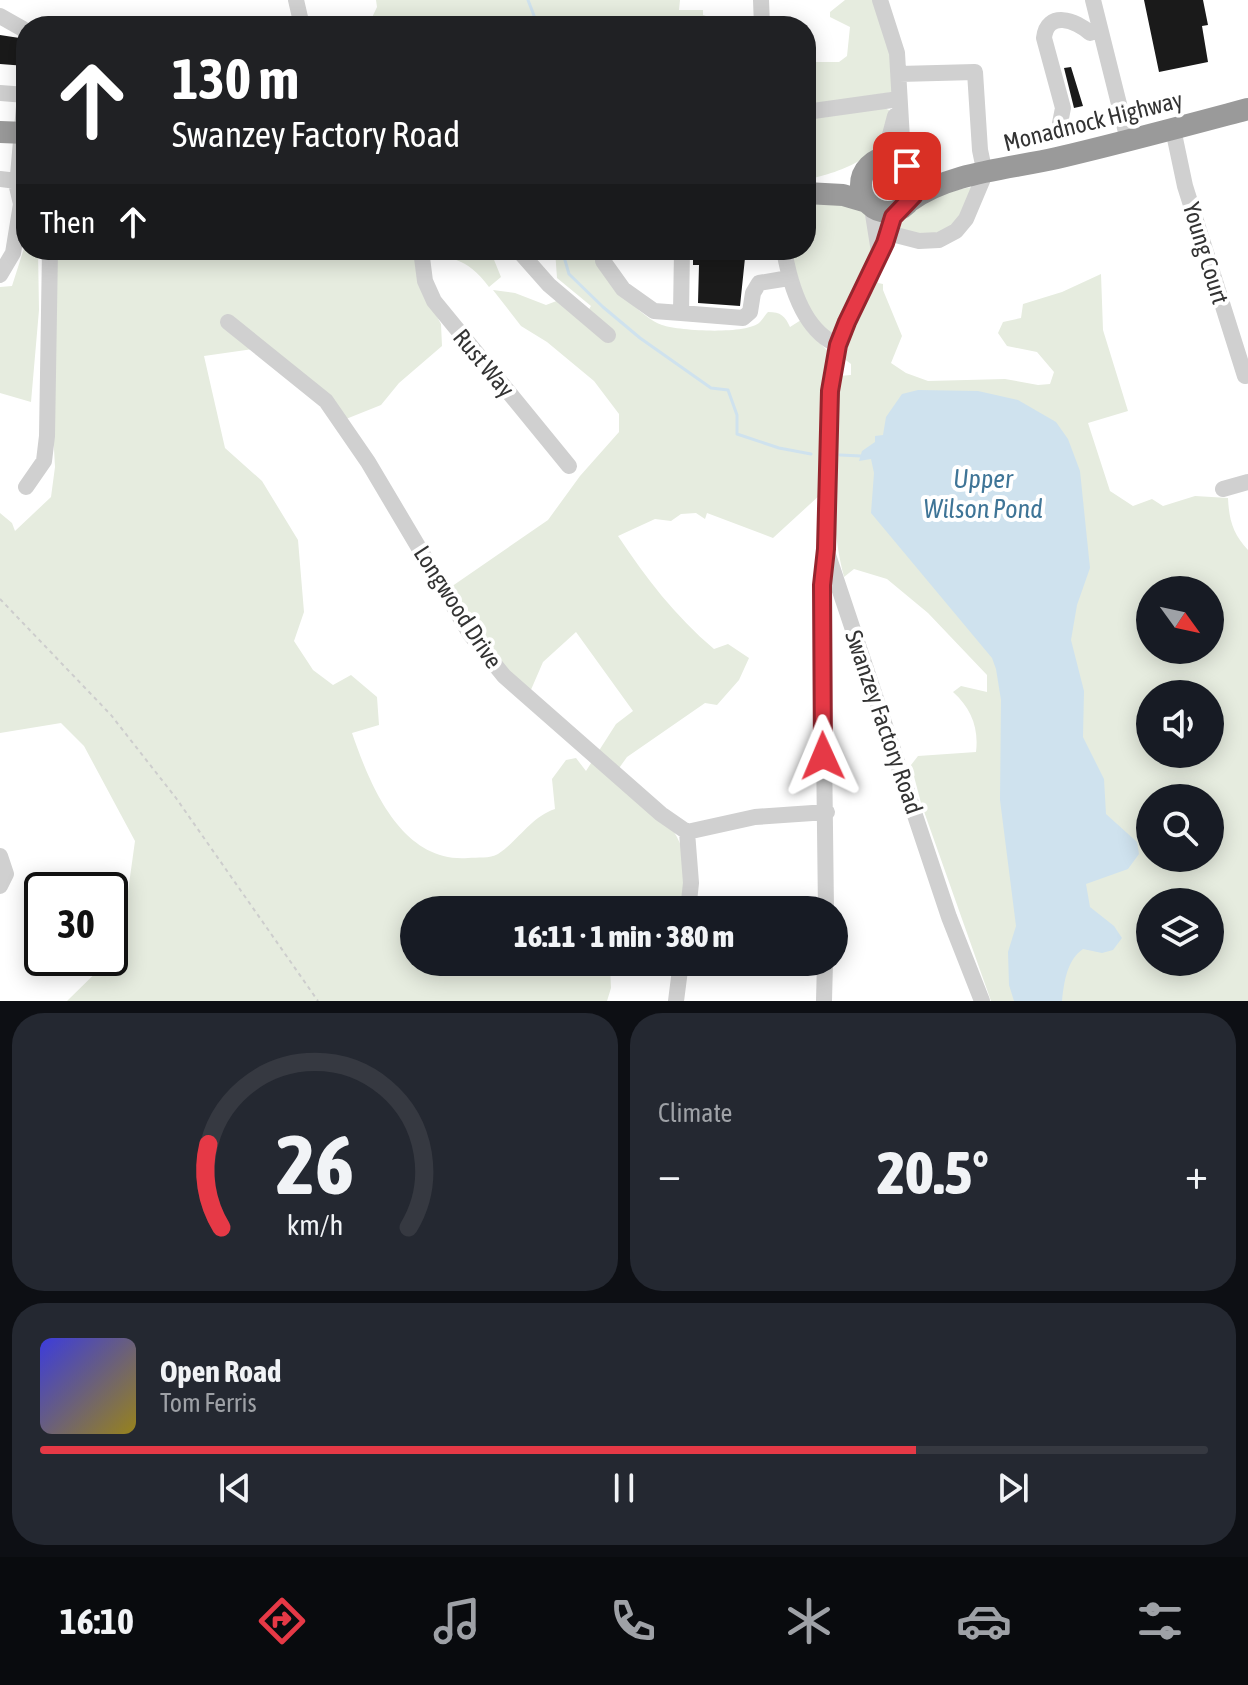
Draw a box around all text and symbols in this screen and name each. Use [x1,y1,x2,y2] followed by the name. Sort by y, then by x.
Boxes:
[172,47,299,111] text: 130 m
[40,48,144,152] icon: ahead
[1001,86,1186,156] street label: Monadnock Highway
[172,113,460,155] text: Swanzey Factory Road
[873,132,941,200] pin
[885,144,929,188] icon: arrive
[1178,199,1234,307] street label: Young Court
[111,200,155,244] icon: ahead
[40,205,95,239] text: Then
[448,324,520,402] street label: Rust Way
[924,464,1042,524] water label: Upper Wilson Pond
[408,541,508,673] street label: Longwood Drive
[1136,576,1224,664] north arrow
[1136,576,1224,976] map controls
[840,627,928,817] street label: Swanzey Factory Road
[1136,680,1224,768] button: sound
[781,714,865,798] position arrow
[1136,784,1224,872] button: search
[24,872,128,976] speed limit sign: 30
[1136,888,1224,976] button: layers
[514,919,734,953] text: 16:11 · 1 min · 380 m
[658,1098,732,1128] text: Climate
[276,1116,354,1212] text: 26
[877,1138,989,1207] text: 20.5°
[658,1148,681,1198] text: −
[1185,1148,1208,1198] text: +
[287,1208,343,1241] text: km/h
[160,1354,281,1388] text: Open Road
[160,1388,257,1418] text: Tom Ferris
[213,1466,257,1510] icon: previous
[602,1466,646,1510] icon: pause
[991,1466,1035,1510] icon: next
[254,1593,310,1649] icon: directions
[429,1593,485,1649] icon: music
[605,1593,661,1649] icon: phone
[781,1593,837,1649] icon: climate
[956,1593,1012,1649] icon: car
[1132,1593,1188,1649] icon: filters
[60,1600,134,1642] text: 16:10

